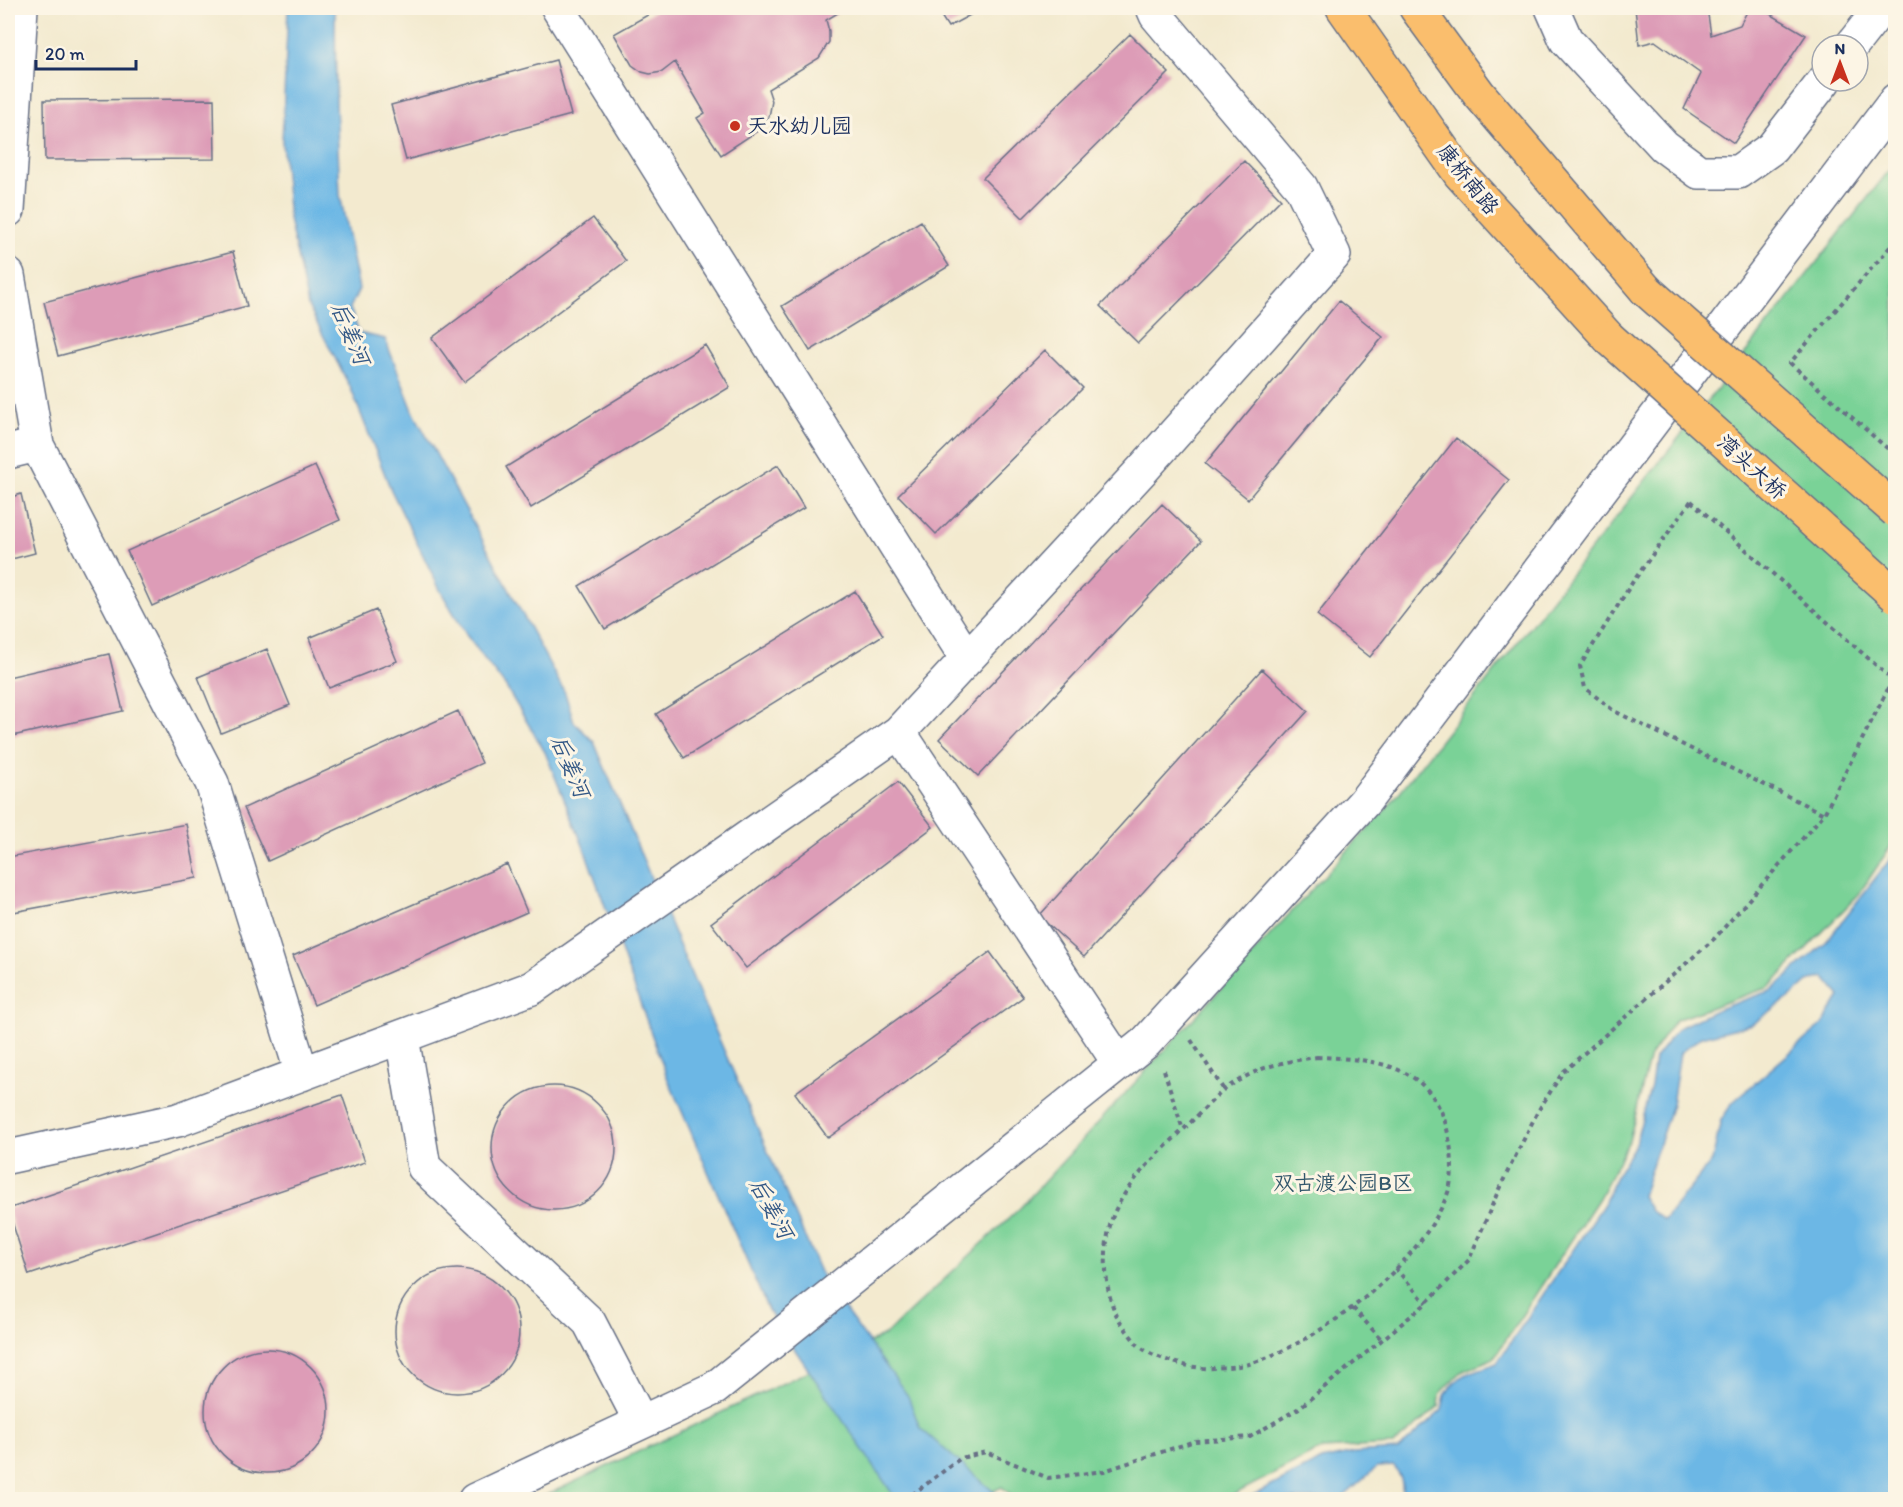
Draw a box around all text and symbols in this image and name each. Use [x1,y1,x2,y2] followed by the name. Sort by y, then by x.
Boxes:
[36,33,136,71] scale bar
[1810,33,1870,93] north arrow
[1835,39,1845,58] text: N
[45,43,85,65] text: 20 m
[747,113,852,138] place label: 天水幼儿园
[728,119,742,133] marker: 天水幼儿园
[1432,138,1505,219] street label: 康桥南路
[325,298,377,372] water label: 后姜河
[1713,429,1792,504] street label: 湾头大桥
[545,731,597,805] water label: 后姜河
[1273,1170,1413,1195] park label: 双古渡公园B区
[744,1173,801,1246] water label: 后姜河

